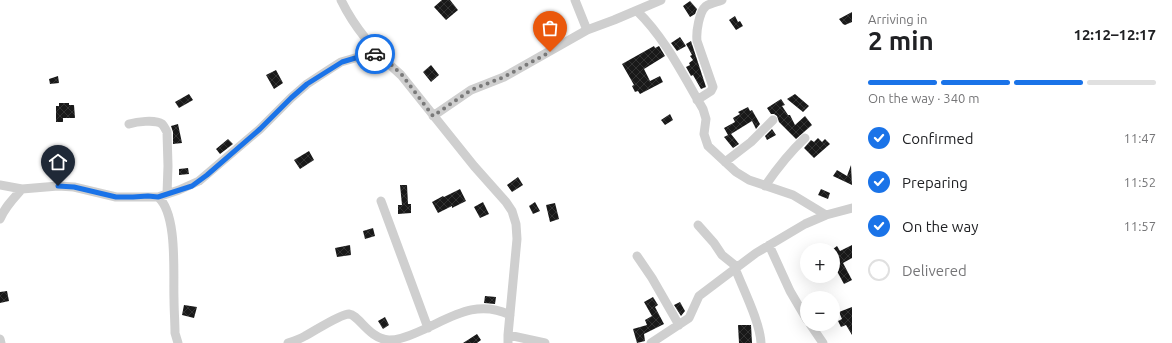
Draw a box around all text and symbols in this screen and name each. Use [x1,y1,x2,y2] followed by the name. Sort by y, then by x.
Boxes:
[533,11,567,52] pin
[868,12,927,26] text: Arriving in
[539,17,561,39] icon: bag
[868,26,934,55] text: 2 min
[1073,26,1156,43] text: 12:12–12:17
[355,34,395,74] courier
[364,43,386,65] icon: car
[868,91,980,105] text: On the way · 340 m
[868,127,890,149] icon: check
[902,130,974,147] text: Confirmed
[1123,131,1156,145] text: 11:47
[41,145,75,186] pin
[47,151,69,173] icon: home
[868,171,890,193] icon: check
[902,174,968,191] text: Preparing
[1123,175,1156,189] text: 11:52
[868,215,890,237] icon: check
[902,218,978,235] text: On the way
[1123,219,1156,233] text: 11:57
[800,243,840,331] map controls
[800,243,840,283] button: +
[902,262,967,279] text: Delivered
[800,291,840,331] button: −

